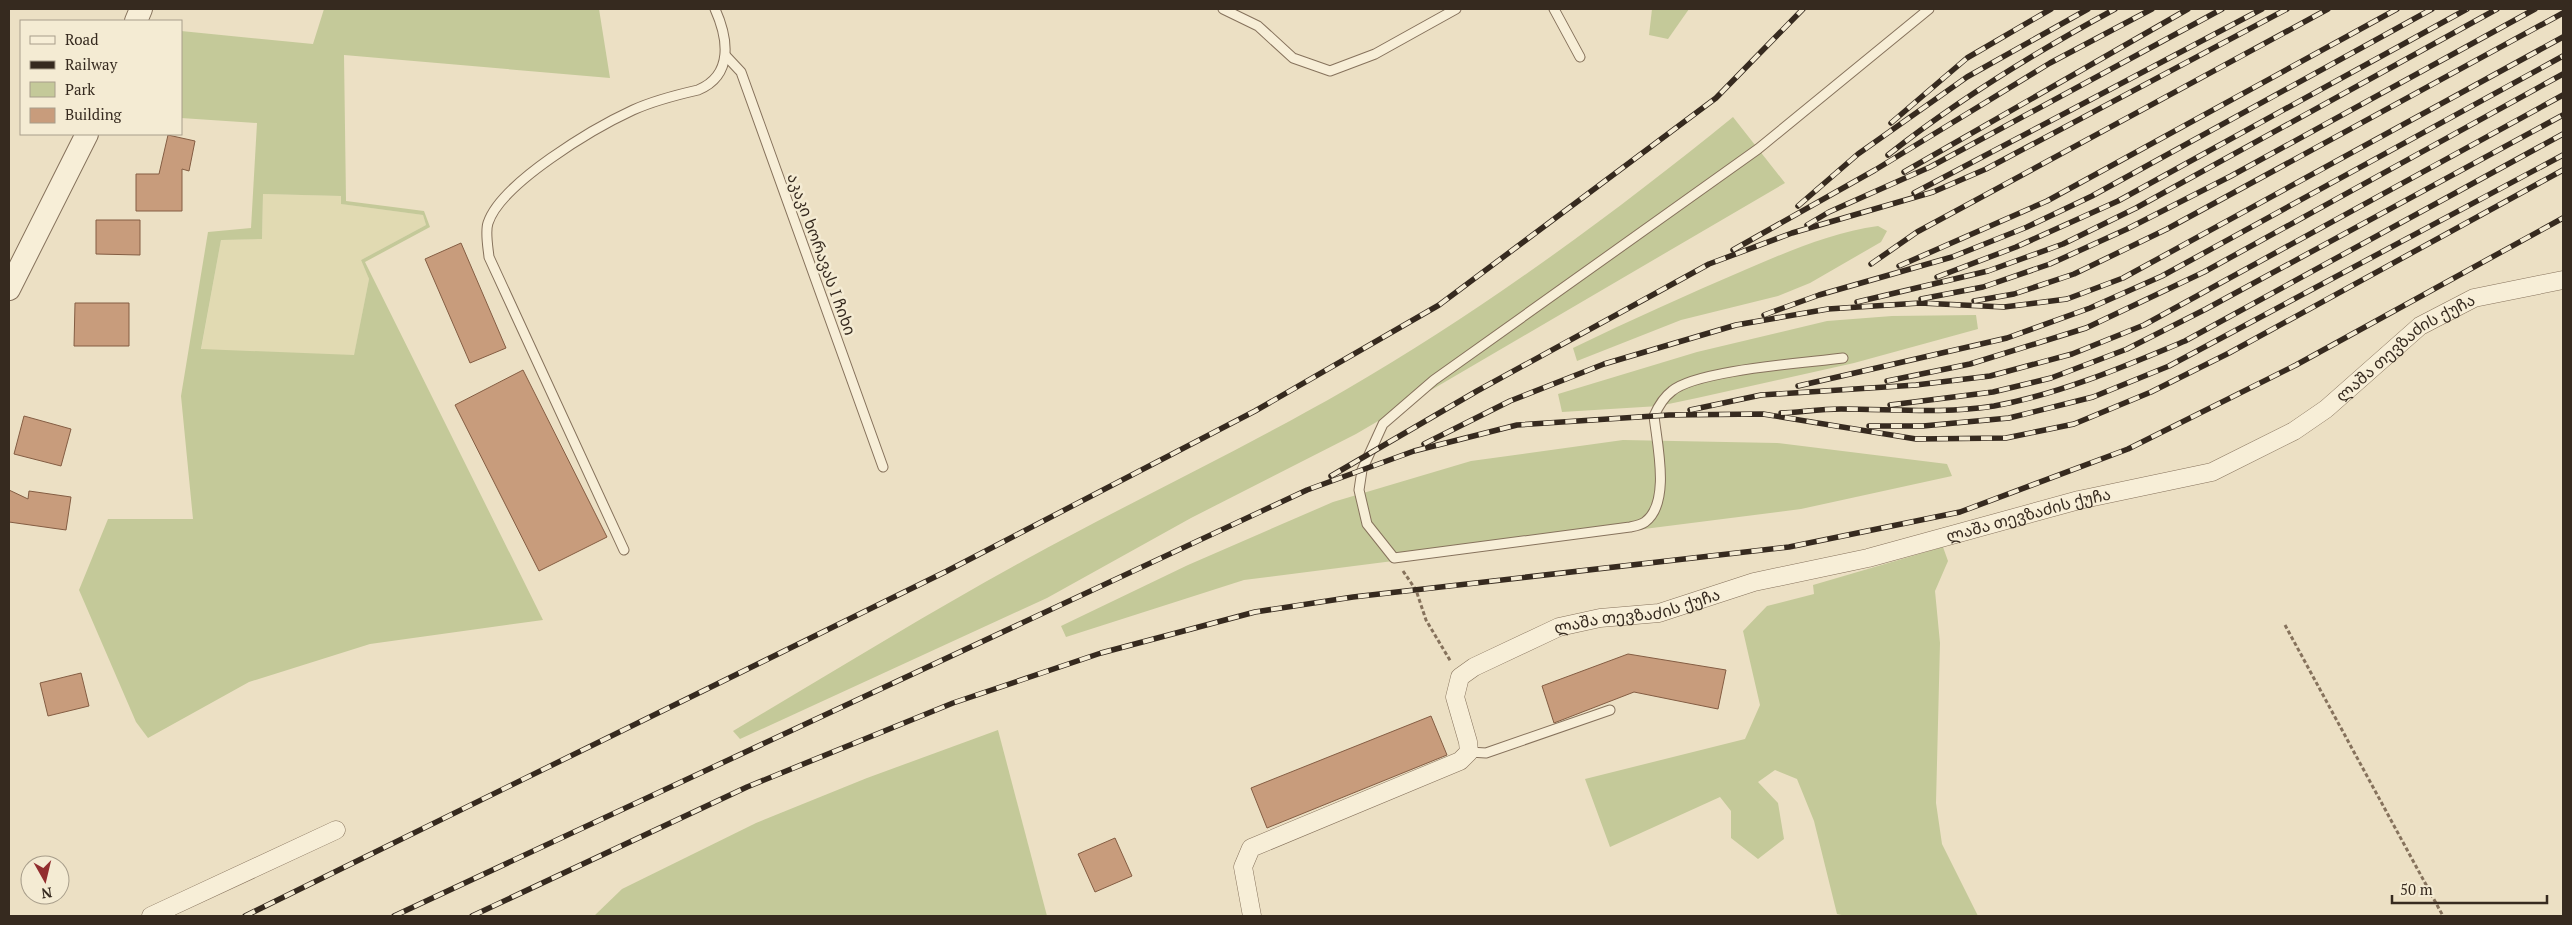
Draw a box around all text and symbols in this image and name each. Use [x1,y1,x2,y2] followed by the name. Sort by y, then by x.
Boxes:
[20,20,182,135] legend
[65,29,98,49] text: Road
[65,54,118,74] text: Railway
[65,79,95,99] text: Park
[65,104,123,124] text: Building
[782,170,862,338] street label: აკაკი ხორავას I ჩიხი
[2331,288,2479,407] street label: ლაშა თევზაძის ქუჩა
[1944,483,2113,547] street label: ლაშა თევზაძის ქუჩა
[1552,583,1723,639] street label: ლაშა თევზაძის ქუჩა
[20,855,70,905] north arrow
[2392,872,2547,904] scale bar
[2400,879,2433,899] text: 50 m
[40,883,53,904] text: N

